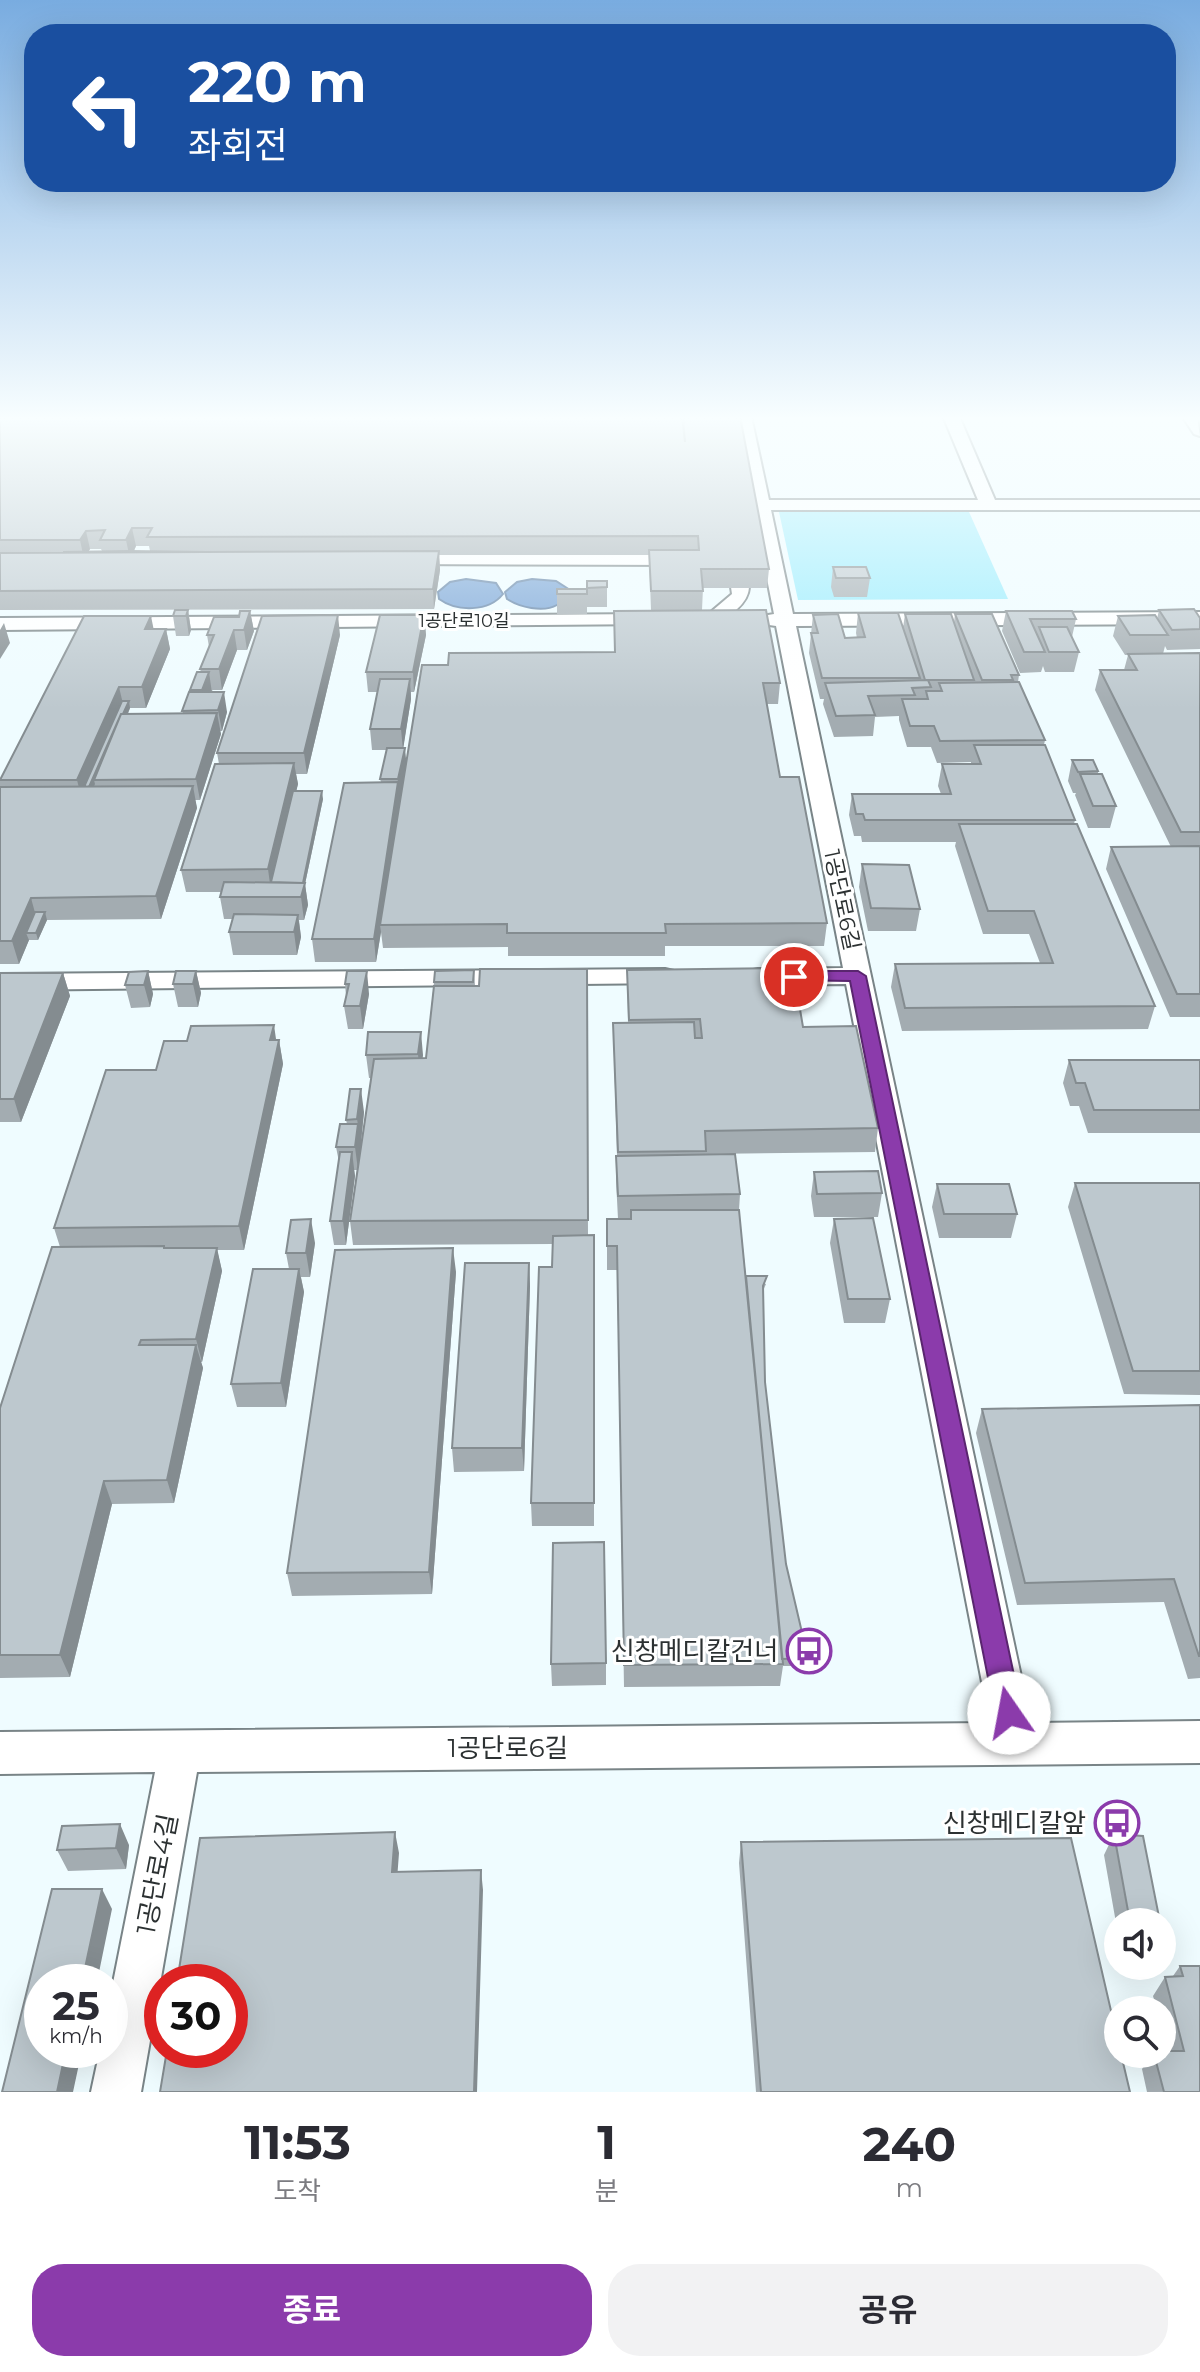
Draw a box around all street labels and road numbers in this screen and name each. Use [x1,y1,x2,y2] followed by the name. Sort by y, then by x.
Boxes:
[418,610,510,632] street label: 1공단로10길
[818,847,866,953] street label: 1공단로6길
[448,1732,568,1764] street label: 1공단로6길
[130,1811,184,1937] street label: 1공단로4길

